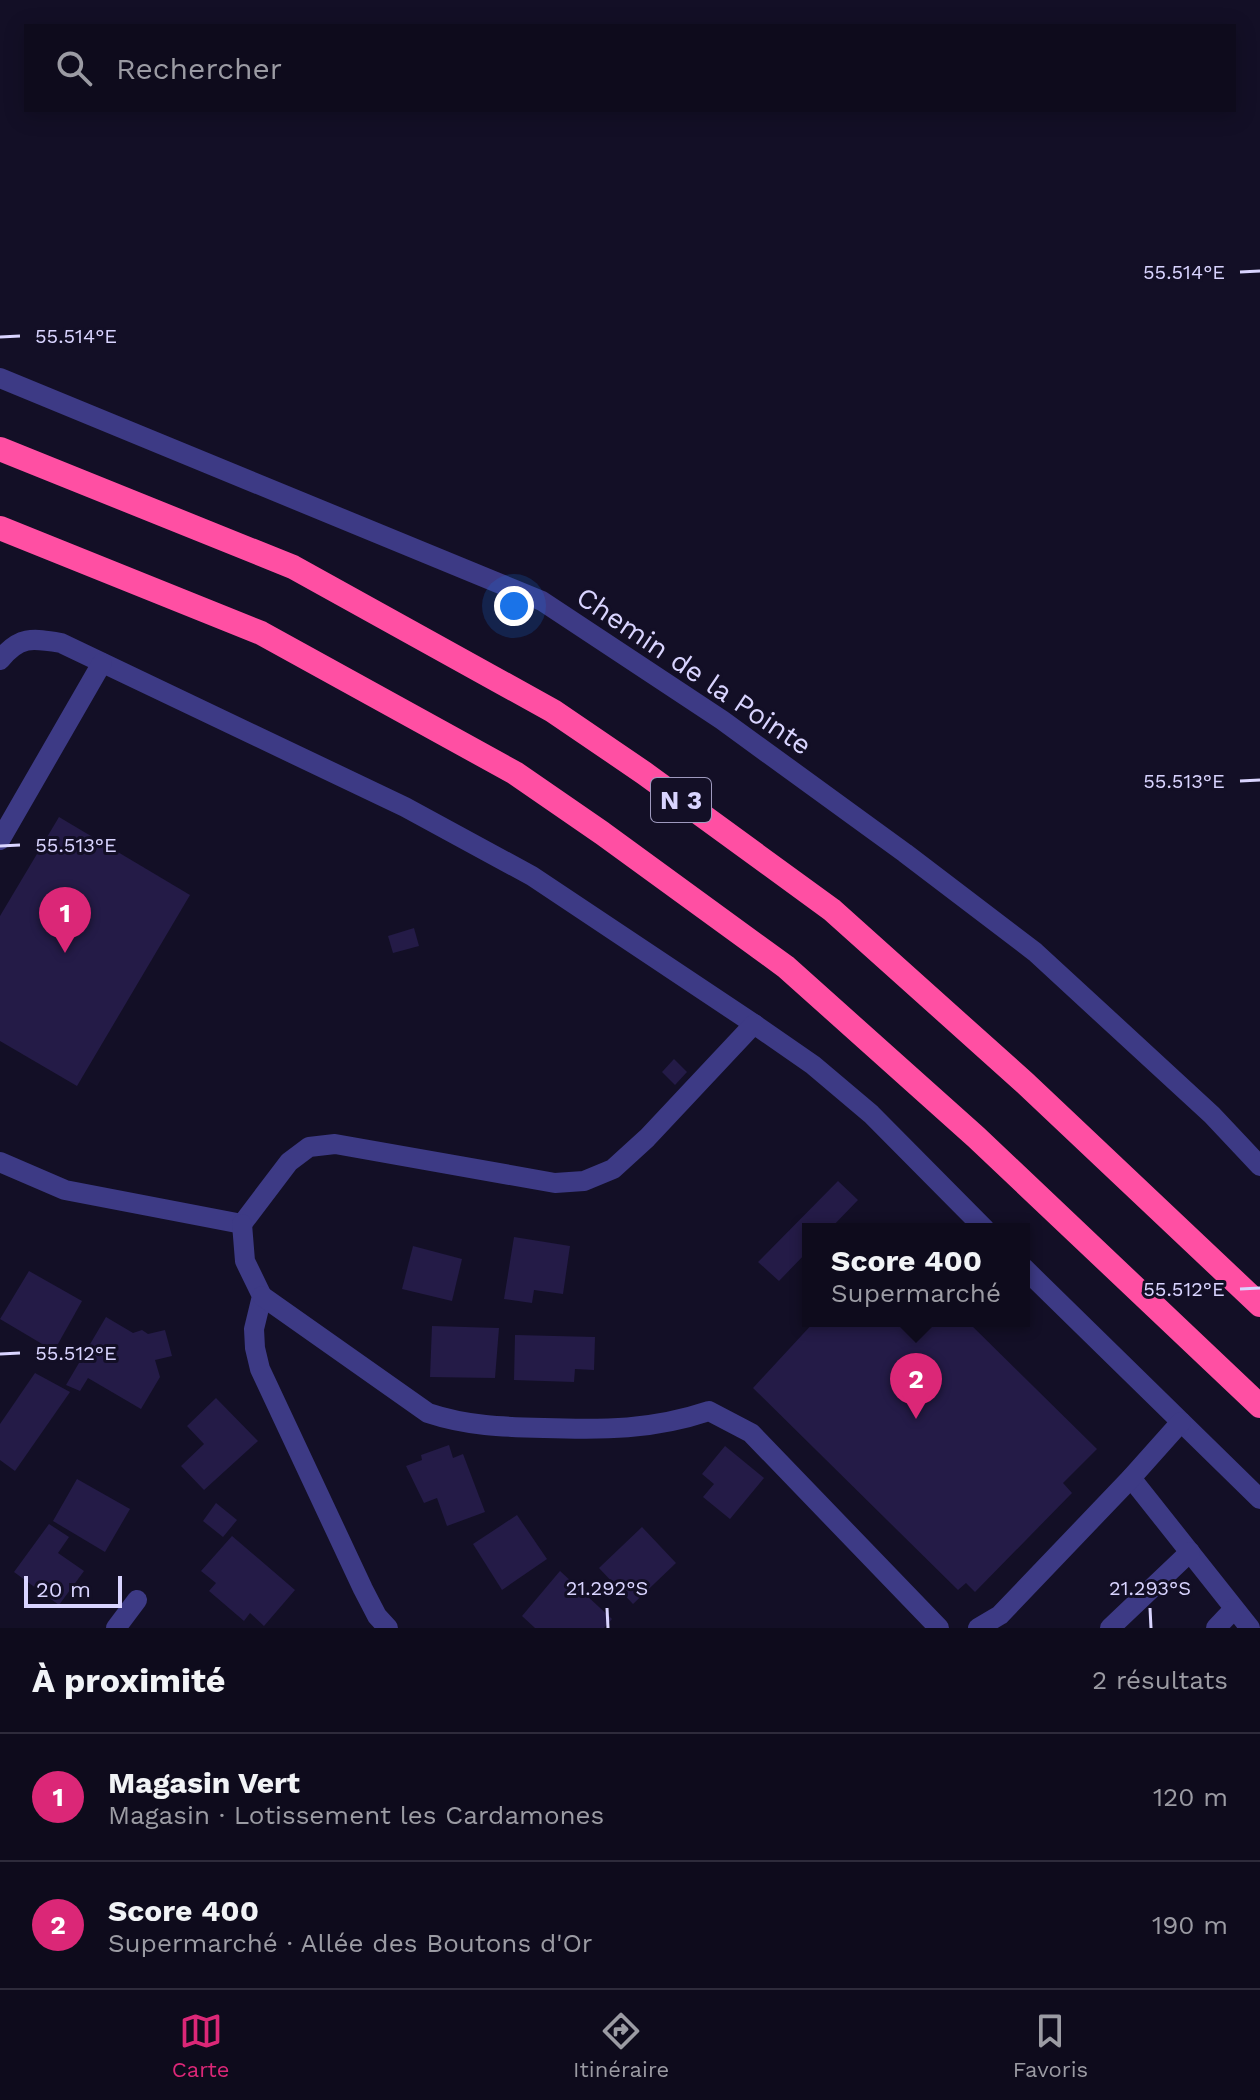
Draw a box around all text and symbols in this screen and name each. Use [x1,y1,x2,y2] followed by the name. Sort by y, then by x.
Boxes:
[24,24,1236,112] search box
[52,46,96,90] icon: search
[116,51,282,86] text: Rechercher
[1143,260,1225,284] text: 55.514°E
[35,324,117,348] text: 55.514°E
[570,580,818,762] street label: Chemin de la Pointe
[494,586,534,626] your location
[1143,769,1225,793] text: 55.513°E
[651,778,711,822] road number: N 3
[35,833,117,857] text: 55.513°E
[39,887,91,953] pin: 1
[802,1223,1030,1327] popup
[831,1243,982,1278] text: Score 400
[1143,1277,1225,1301] text: 55.512°E
[831,1278,1001,1308] text: Supermarché
[35,1341,117,1365] text: 55.512°E
[890,1353,942,1419] pin: 2
[24,1572,122,1608] scale bar
[566,1576,648,1600] text: 21.292°S
[1109,1576,1191,1600] text: 21.293°S
[36,1577,91,1602] text: 20 m
[32,1660,226,1700] text: À proximité
[1092,1665,1228,1695] text: 2 résultats
[108,1765,300,1800] text: Magasin Vert
[52,1782,64,1812] text: 1
[1153,1782,1228,1812] text: 120 m
[108,1800,604,1830] text: Magasin · Lotissement les Cardamones
[108,1893,259,1928] text: Score 400
[50,1910,66,1940] text: 2
[1152,1910,1228,1940] text: 190 m
[108,1928,592,1958] text: Supermarché · Allée des Boutons d'Or
[172,2009,230,2082] tab: Carte
[573,2009,669,2082] tab: Itinéraire
[1013,2009,1088,2082] tab: Favoris

